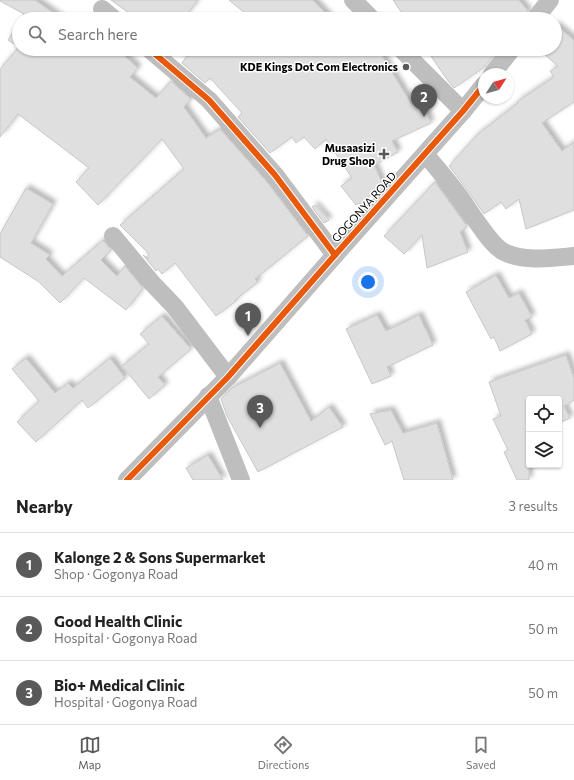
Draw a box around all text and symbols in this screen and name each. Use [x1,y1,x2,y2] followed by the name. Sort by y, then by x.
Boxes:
[12,12,562,56] search box
[26,23,48,45] icon: search
[58,25,137,43] text: Search here
[240,60,398,73] place label: KDE Kings Dot Com Electronics
[401,62,411,72] marker: KDE Kings Dot Com Electronics
[478,68,514,104] north arrow
[411,84,437,117] pin: 2
[322,141,375,167] place label: Musaasizi Drug Shop
[378,148,390,160] marker: Musaasizi Drug Shop
[329,169,399,244] street label: GOGONYA ROAD
[358,272,378,292] your location
[235,303,261,336] pin: 1
[247,395,273,428] pin: 3
[526,396,562,468] map controls
[526,396,562,432] button: locate
[526,432,562,468] button: layers
[16,496,73,517] text: Nearby
[509,498,558,514] text: 3 results
[54,548,265,566] text: Kalonge 2 & Sons Supermarket
[26,557,32,573] text: 1
[528,557,558,573] text: 40 m
[54,566,178,582] text: Shop · Gogonya Road
[54,612,182,630] text: Good Health Clinic
[25,621,33,637] text: 2
[528,621,558,637] text: 50 m
[54,630,197,646] text: Hospital · Gogonya Road
[54,676,185,694] text: Bio+ Medical Clinic
[25,685,33,701] text: 3
[528,685,558,701] text: 50 m
[54,694,197,710] text: Hospital · Gogonya Road
[78,734,101,771] tab: Map
[258,734,309,771] tab: Directions
[466,734,496,771] tab: Saved

